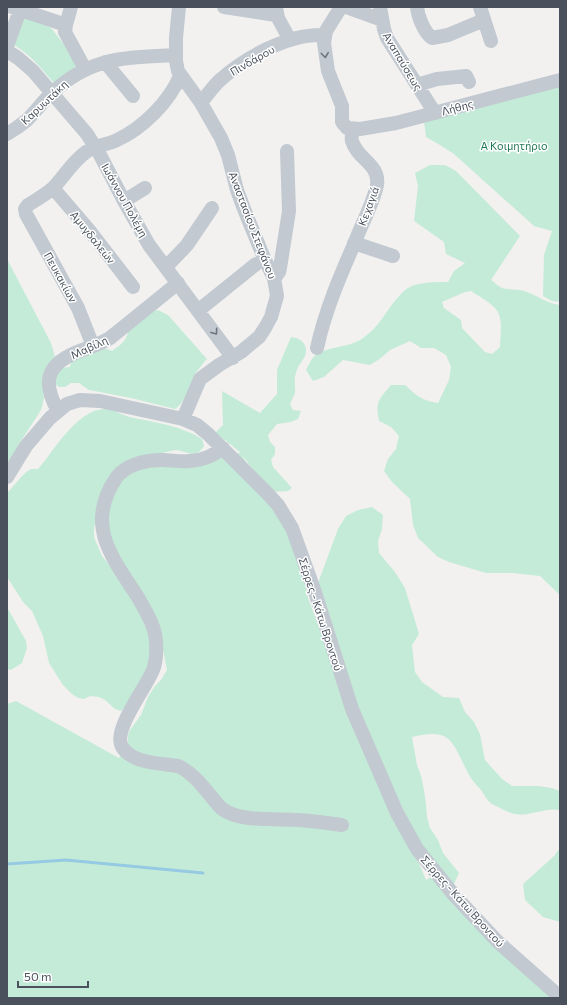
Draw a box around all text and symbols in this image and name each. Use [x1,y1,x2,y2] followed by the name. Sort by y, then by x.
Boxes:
[381,30,425,92] street label: Αναπαύσεως
[227,42,277,78] street label: Πινδάρου
[320,52,329,58] one-way arrow
[18,77,70,127] street label: Καρυωτάκη
[440,97,474,117] street label: Λήθης
[480,139,548,152] park label: Ά Κοιμητήριο
[99,161,151,239] street label: Ιωάννου Πολέμη
[227,170,279,280] street label: Αναστασίου Στεφάνου
[355,184,381,227] street label: Κεχαγιά
[68,208,118,266] street label: Αμυγδαλεών
[42,250,80,305] street label: Πευκακίων
[210,327,217,334] one-way arrow
[68,333,110,361] street label: Μαβίλη
[297,556,345,672] street label: Σέρρες - Κάτω Βροντού
[419,853,507,949] street label: Σέρρες - Κάτω Βροντού
[18,963,88,989] scale bar
[24,969,52,983] text: 50 m

